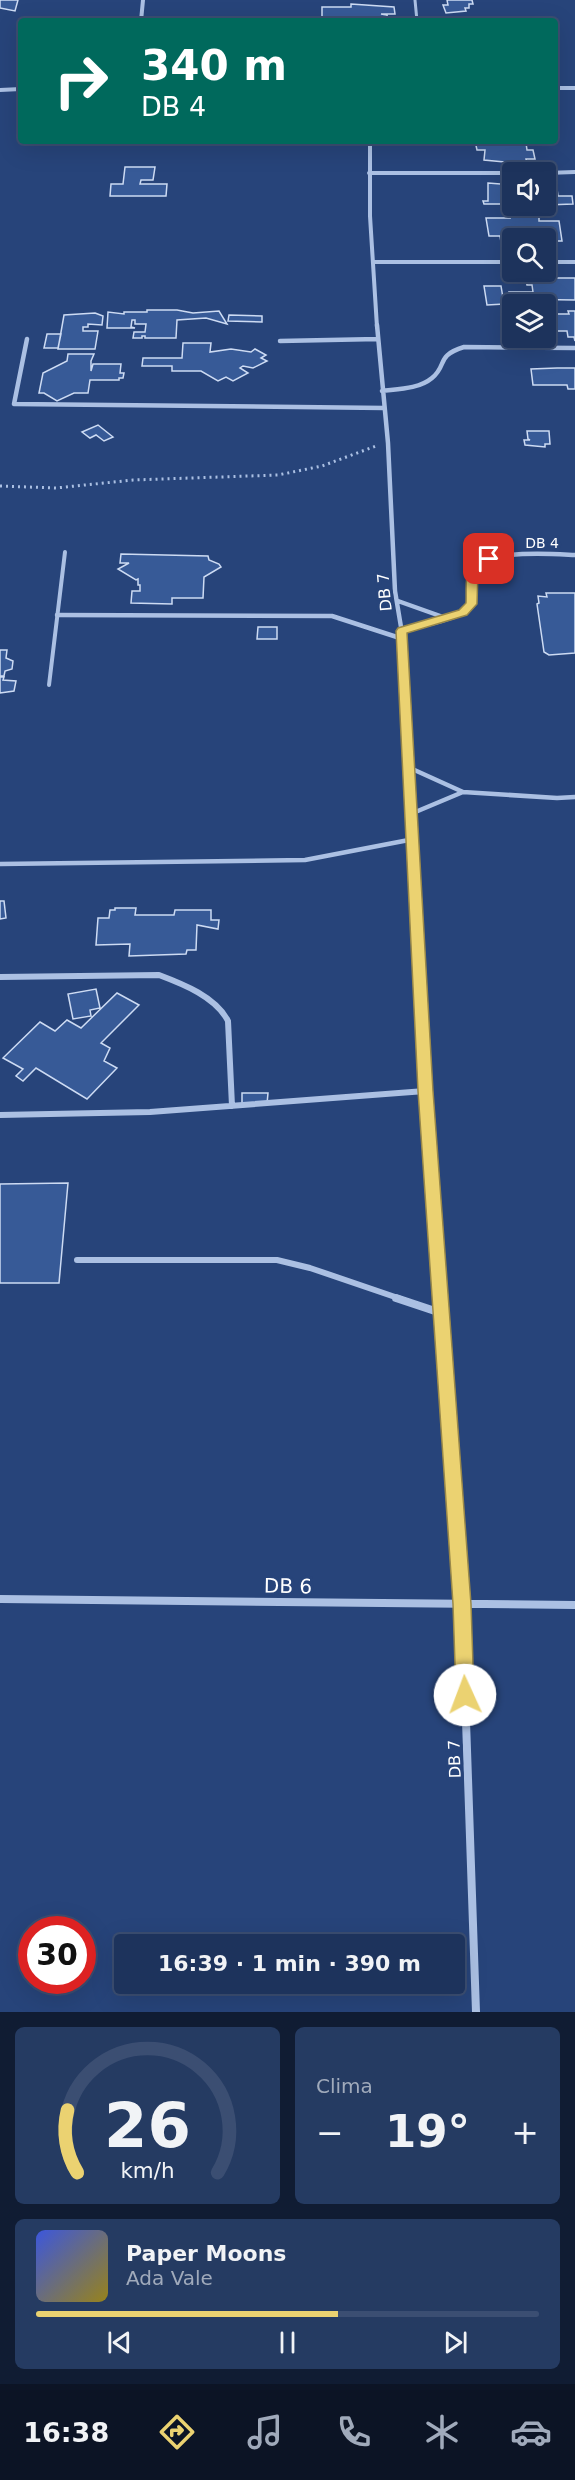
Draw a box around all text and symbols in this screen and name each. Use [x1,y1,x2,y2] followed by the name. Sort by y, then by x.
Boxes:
[141,41,287,90] text: 340 m
[42,42,120,120] icon: right
[141,91,206,122] text: DB 4
[502,162,556,348] map controls
[502,162,556,216] button: sound
[502,228,556,282] button: search
[502,294,556,348] button: layers
[463,533,514,584] pin
[525,535,559,551] street label: DB 4
[472,542,505,575] icon: arrive
[373,572,396,612] street label: DB 7
[264,1574,312,1598] street label: DB 6
[433,1663,497,1727] position arrow
[444,1739,465,1779] street label: DB 7
[18,1916,96,1994] speed limit sign: 30
[158,1951,421,1976] text: 16:39 · 1 min · 390 m
[316,2074,373,2098] text: Clima
[104,2089,191,2162] text: 26
[385,2105,470,2158] text: 19°
[316,2113,344,2152] text: −
[511,2113,539,2152] text: +
[120,2158,175,2183] text: km/h
[126,2241,286,2266] text: Paper Moons
[126,2266,213,2290] text: Ada Vale
[103,2326,136,2359] icon: previous
[271,2326,304,2359] icon: pause
[439,2326,472,2359] icon: next
[156,2411,198,2453] icon: directions
[244,2411,286,2453] icon: music
[333,2411,375,2453] icon: phone
[421,2411,463,2453] icon: climate
[510,2411,552,2453] icon: car
[23,2417,109,2448] text: 16:38

